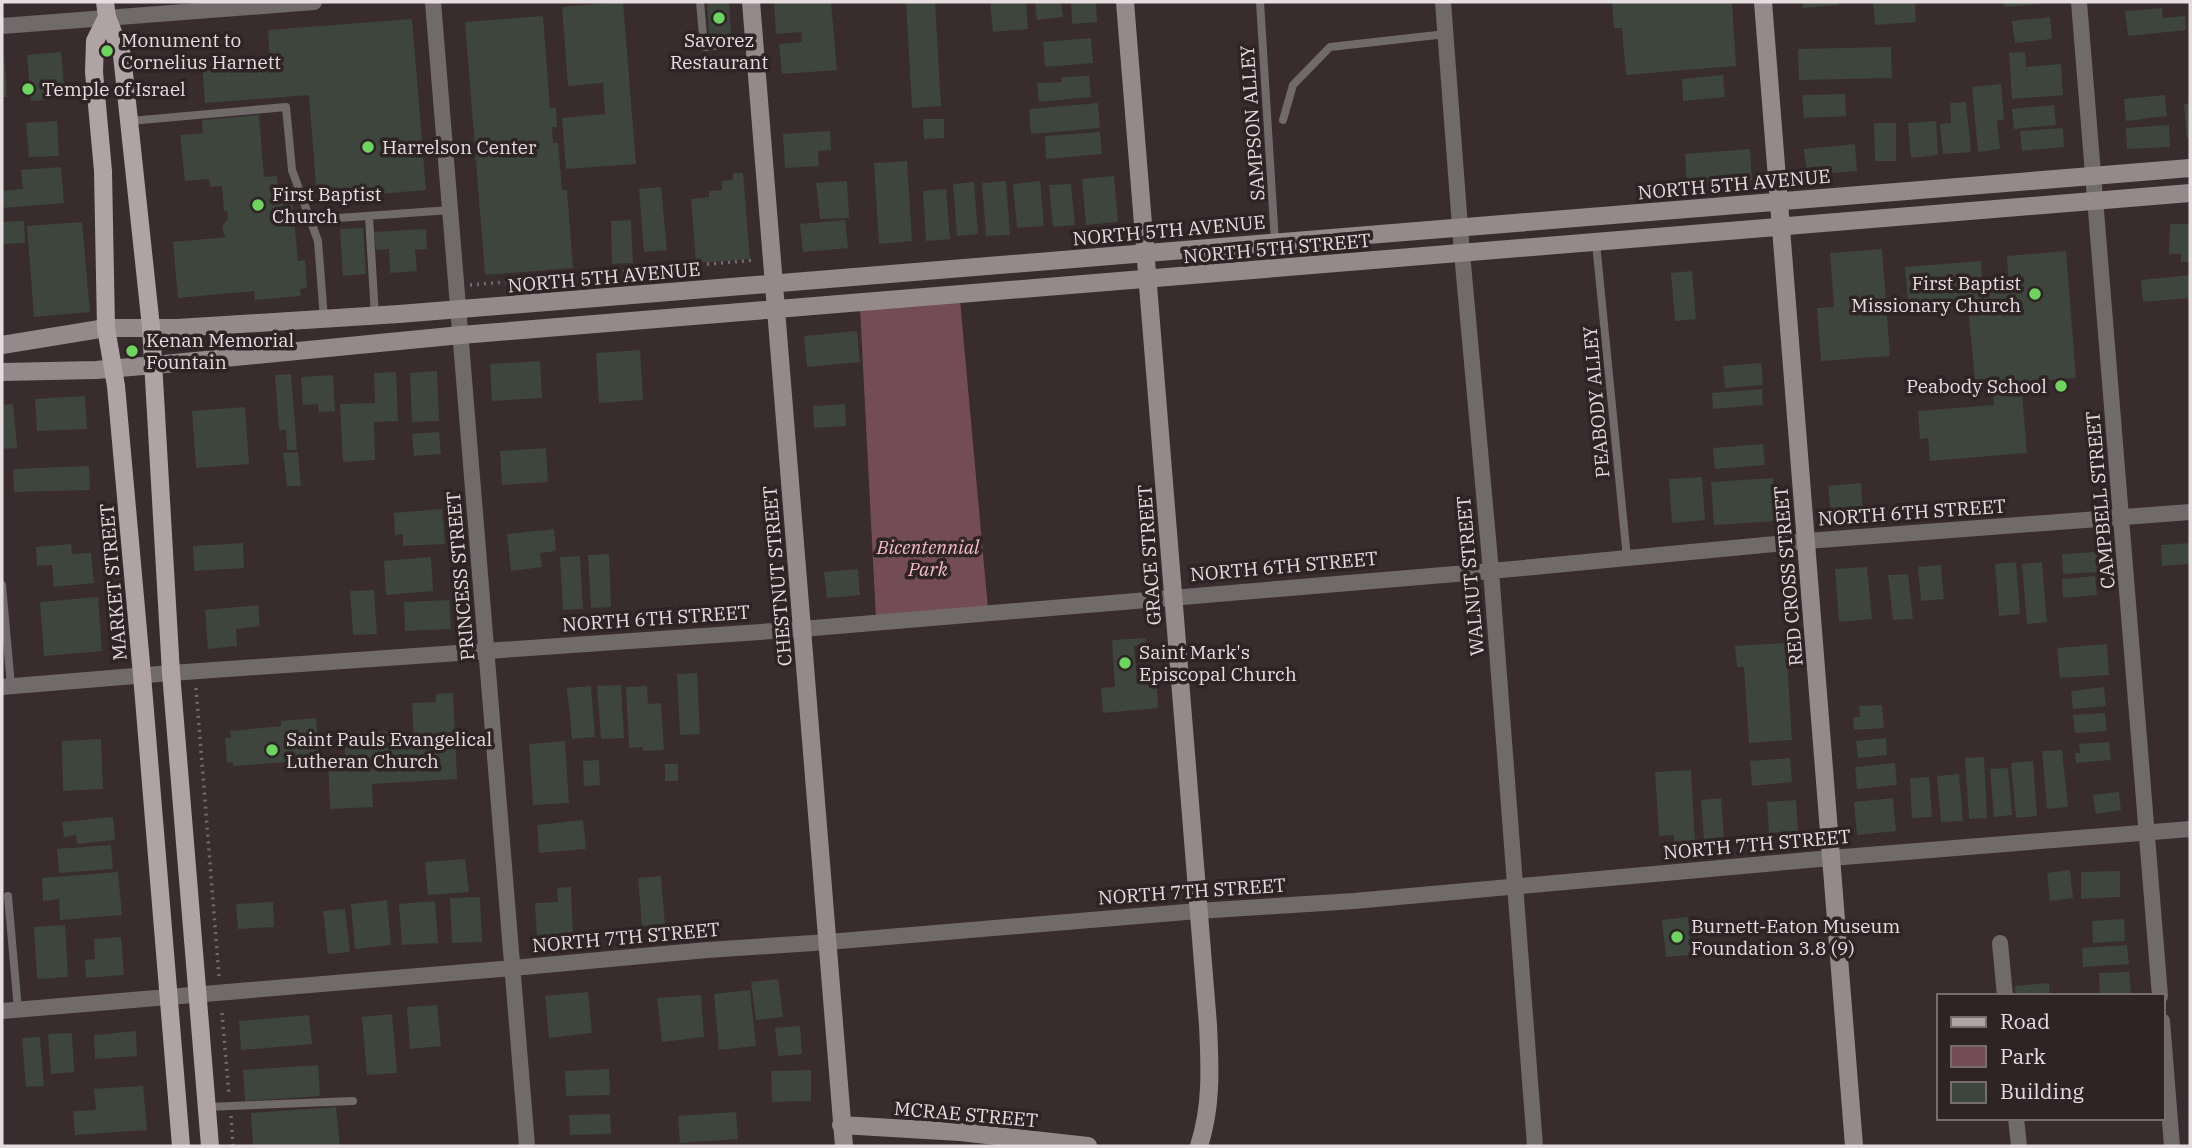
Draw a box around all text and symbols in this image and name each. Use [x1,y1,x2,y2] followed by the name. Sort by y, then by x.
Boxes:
[711,10,727,26] marker: Savorez Restaurant
[121,28,281,74] place label: Monument to Cornelius Harnett
[670,28,768,74] place label: Savorez Restaurant
[99,43,115,59] marker: Monument to Cornelius Harnett
[1235,44,1269,202] street label: SAMPSON ALLEY
[42,77,186,101] place label: Temple of Israel
[20,81,36,97] marker: Temple of Israel
[382,135,537,159] place label: Harrelson Center
[360,139,376,155] marker: Harrelson Center
[1637,164,1831,204] street label: NORTH 5TH AVENUE
[272,182,382,228] place label: First Baptist Church
[250,197,266,213] marker: First Baptist Church
[1072,210,1266,250] street label: NORTH 5TH AVENUE
[1182,228,1372,268] street label: NORTH 5TH STREET
[507,257,701,297] street label: NORTH 5TH AVENUE
[1851,271,2021,317] place label: First Baptist Missionary Church
[2027,286,2043,302] marker: First Baptist Missionary Church
[1577,325,1615,479] street label: PEABODY ALLEY
[146,328,295,374] place label: Kenan Memorial Fountain
[124,343,140,359] marker: Kenan Memorial Fountain
[1906,374,2047,398] place label: Peabody School
[2053,378,2069,394] marker: Peabody School
[2080,410,2120,590] street label: CAMPBELL STREET
[1132,484,1166,626] street label: GRACE STREET
[757,485,797,667] street label: CHESTNUT STREET
[1768,485,1808,667] street label: RED CROSS STREET
[441,490,479,662] street label: PRINCESS STREET
[1817,493,2007,531] street label: NORTH 6TH STREET
[1451,495,1489,657] street label: WALNUT STREET
[94,502,132,662] street label: MARKET STREET
[876,535,980,581] park label: Bicentennial Park
[1189,546,1379,586] street label: NORTH 6TH STREET
[561,599,751,637] street label: NORTH 6TH STREET
[1139,640,1297,686] place label: Saint Mark's Episcopal Church
[1117,655,1133,671] marker: Saint Mark's Episcopal Church
[286,727,493,773] place label: Saint Pauls Evangelical Lutheran Church
[264,742,280,758] marker: Saint Pauls Evangelical Lutheran Church
[1662,824,1852,864] street label: NORTH 7TH STREET
[1097,872,1287,910] street label: NORTH 7TH STREET
[1691,914,1900,960] place label: Burnett-Eaton Museum Foundation 3.8 (9)
[531,917,721,957] street label: NORTH 7TH STREET
[1669,929,1685,945] marker: Burnett-Eaton Museum Foundation 3.8 (9)
[1937,994,2164,1120] legend
[2000,1007,2050,1035] text: Road
[2000,1042,2047,1070] text: Park
[2000,1077,2085,1105] text: Building
[893,1096,1039,1132] street label: MCRAE STREET

